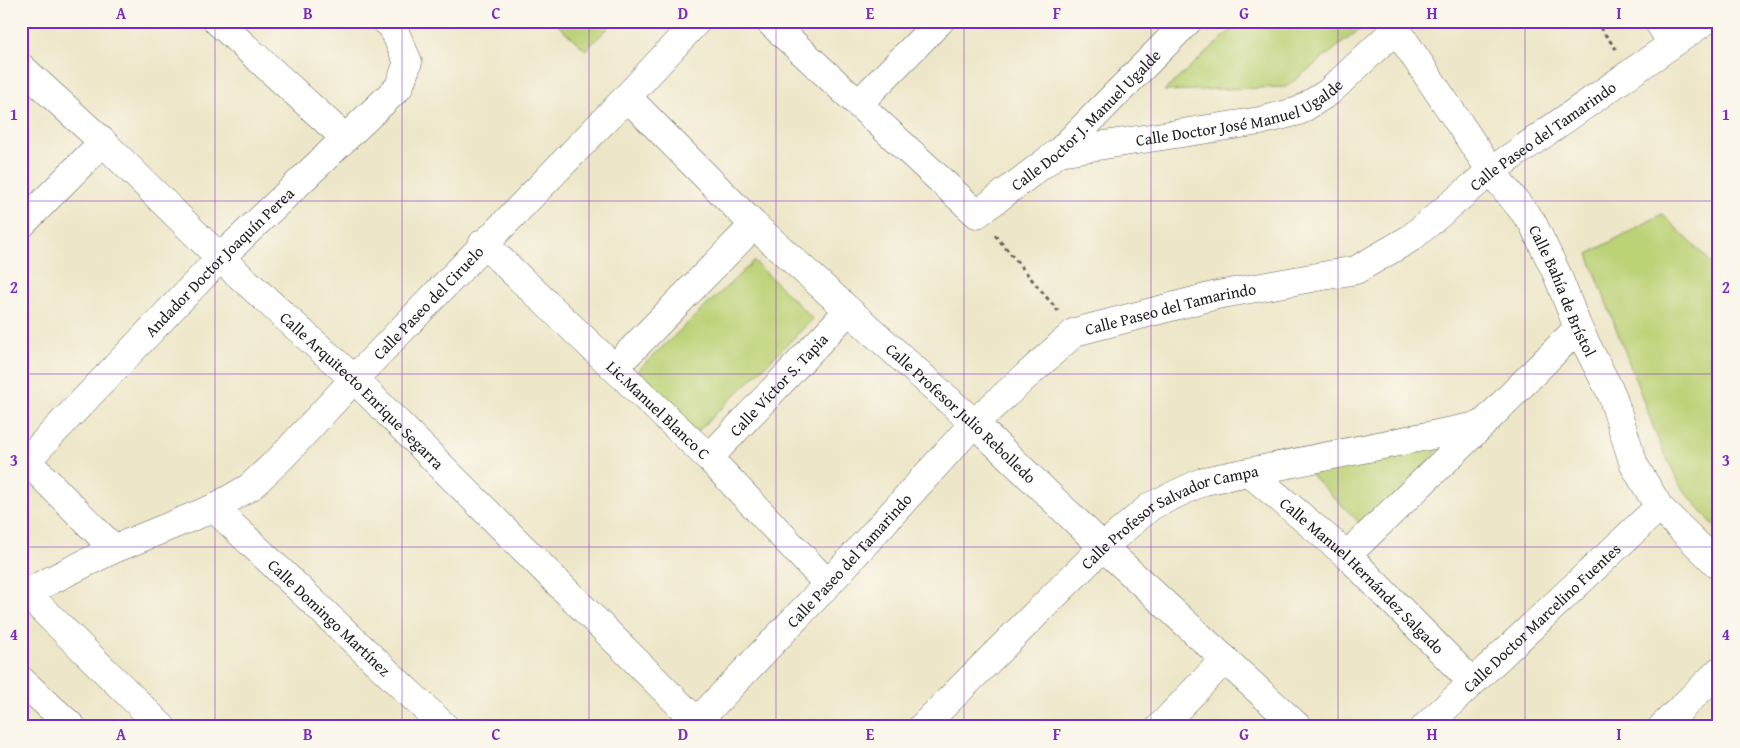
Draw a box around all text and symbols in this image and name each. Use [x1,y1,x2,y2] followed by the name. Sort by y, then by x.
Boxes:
[116,1,127,25] text: A
[303,1,313,25] text: B
[491,1,501,25] text: C
[678,1,688,25] text: D
[866,1,875,25] text: E
[1053,1,1061,25] text: F
[1239,1,1249,25] text: G
[1426,1,1438,25] text: H
[1616,1,1622,25] text: I
[1006,43,1166,196] street label: Calle Doctor J. Manuel Ugalde
[1134,73,1348,152] street label: Calle Doctor José Manuel Ugalde
[1464,75,1621,196] street label: Calle Paseo del Tamarindo
[10,102,18,126] text: 1
[1722,102,1730,126] text: 1
[139,181,300,342] street label: Andador Doctor Joaquín Perea
[1523,221,1603,361] street label: Calle Bahía de Brístol
[367,240,489,365] street label: Calle Paseo del Ciruelo
[10,275,18,299] text: 2
[1722,275,1730,299] text: 2
[1082,276,1258,341] street label: Calle Paseo del Tamarindo
[275,306,450,475] street label: Calle Arquitecto Enrique Segarra
[724,327,834,442] street label: Calle Víctor S. Tapia
[880,337,1042,489] street label: Calle Profesor Julio Rebolledo
[601,355,716,465] street label: Lic.Manuel Blanco C
[10,448,18,472] text: 3
[1722,448,1730,472] text: 3
[1075,458,1261,575] street label: Calle Profesor Salvador Campa
[781,487,917,633] street label: Calle Paseo del Tamarindo
[1275,491,1450,659] street label: Calle Manuel Hernández Salgado
[1457,537,1626,698] street label: Calle Doctor Marcelino Fuentes
[263,553,396,682] street label: Calle Domingo Martínez
[10,622,18,646] text: 4
[1722,622,1730,646] text: 4
[116,722,127,746] text: A
[303,722,313,746] text: B
[491,722,501,746] text: C
[678,722,688,746] text: D
[866,722,875,746] text: E
[1053,722,1061,746] text: F
[1239,722,1249,746] text: G
[1426,722,1438,746] text: H
[1616,722,1622,746] text: I

